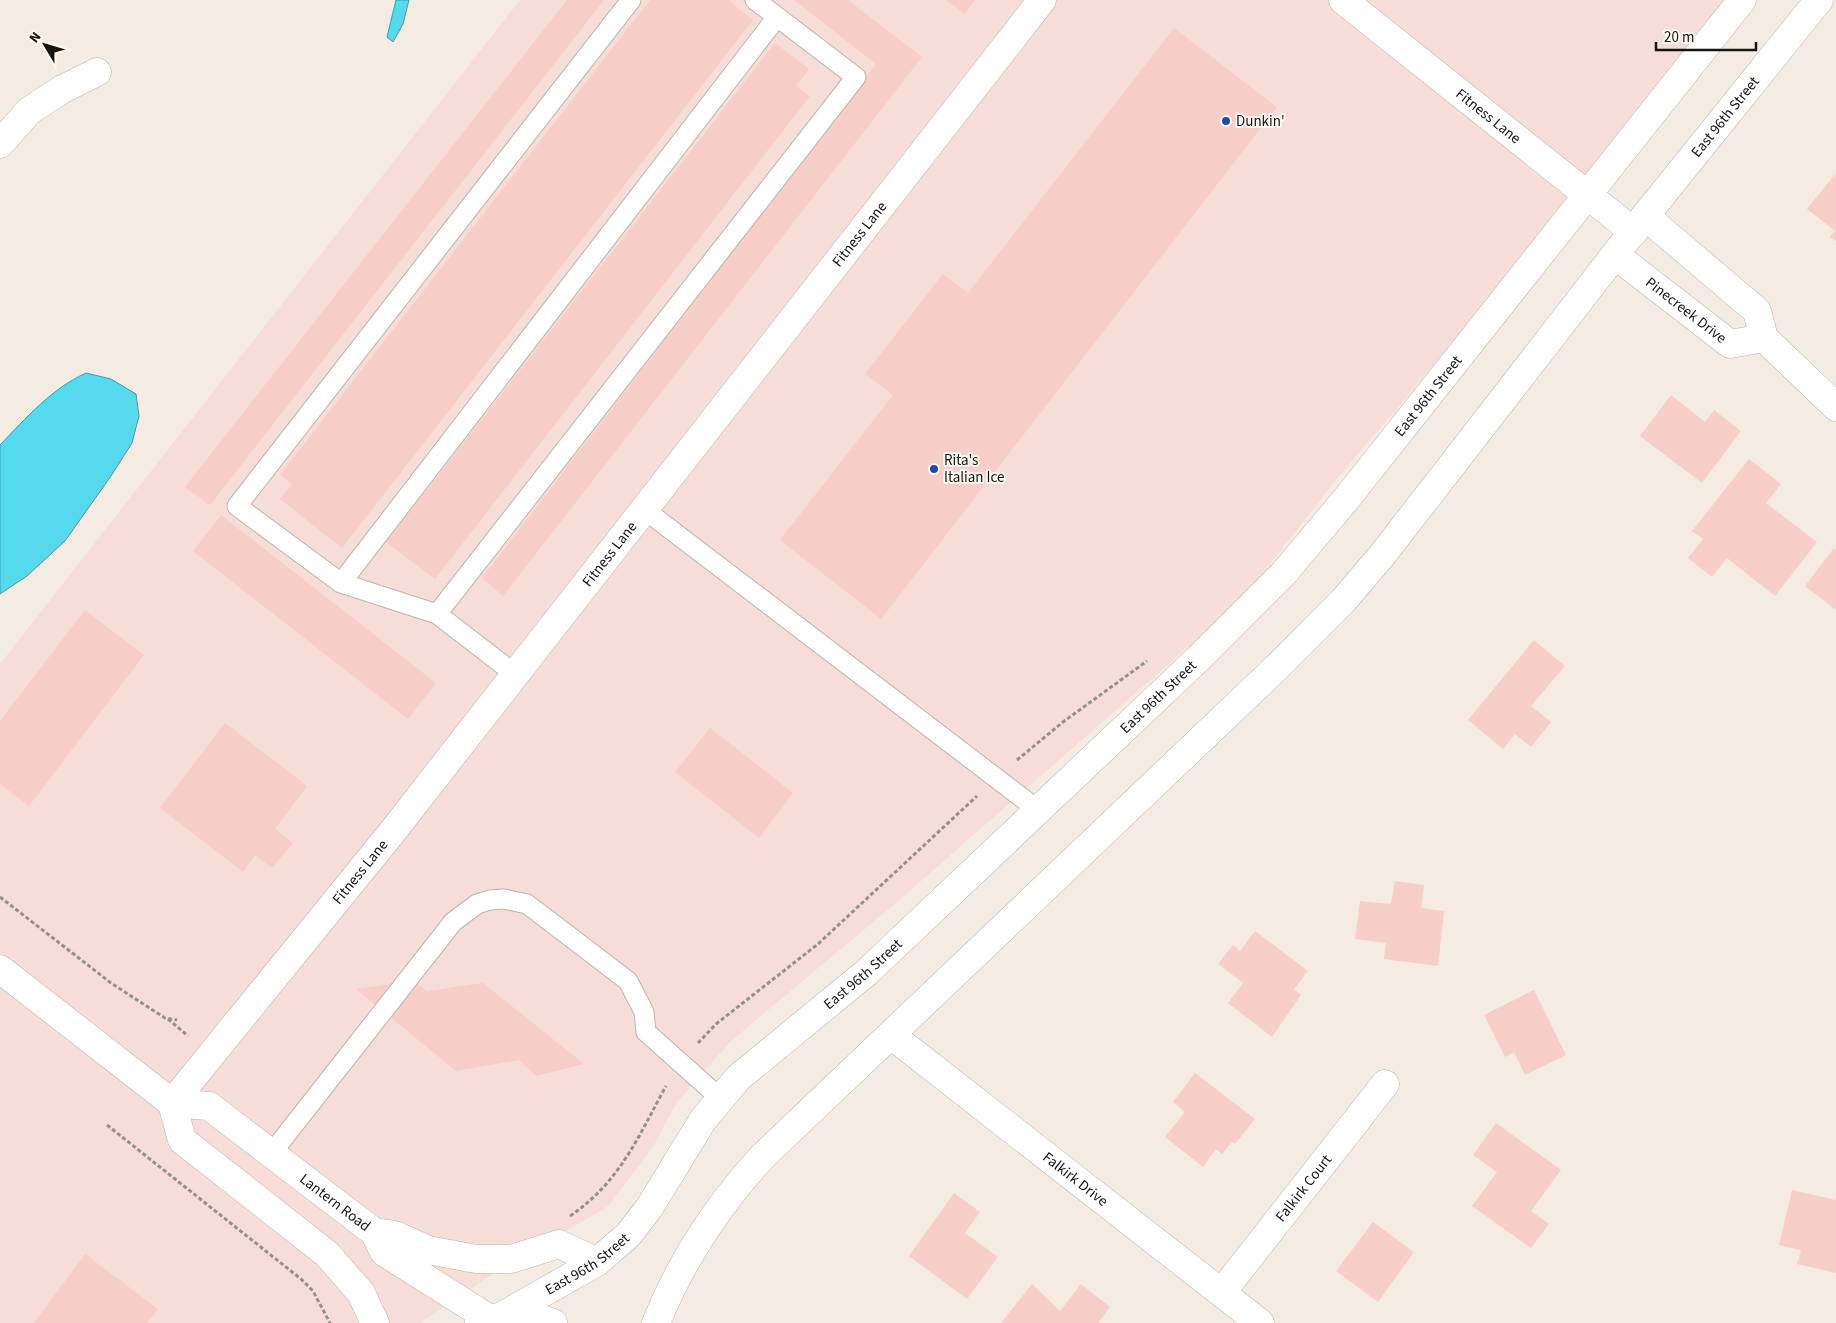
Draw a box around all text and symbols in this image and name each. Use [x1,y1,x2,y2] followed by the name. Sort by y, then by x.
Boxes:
[20,20,70,70] north arrow
[1656,20,1756,52] scale bar
[1664,27,1694,48] text: 20 m
[25,28,46,47] text: N
[1686,72,1764,162] street label: East 96th Street
[1451,84,1525,149] street label: Fitness Lane
[1236,111,1285,132] place label: Dunkin'
[1220,115,1232,127] marker: Dunkin'
[827,197,892,271] street label: Fitness Lane
[1641,272,1731,349] street label: Pinecreek Drive
[1390,351,1467,441] street label: East 96th Street
[944,450,1004,488] place label: Rita's Italian Ice
[928,463,940,475] marker: Rita's Italian Ice
[577,517,642,591] street label: Fitness Lane
[1115,656,1201,739] street label: East 96th Street
[328,835,393,909] street label: Fitness Lane
[819,934,907,1015] street label: East 96th Street
[1038,1147,1112,1212] street label: Falkirk Drive
[1271,1150,1337,1226] street label: Falkirk Court
[295,1169,375,1237] street label: Lantern Road
[541,1228,634,1300] street label: East 96th Street

